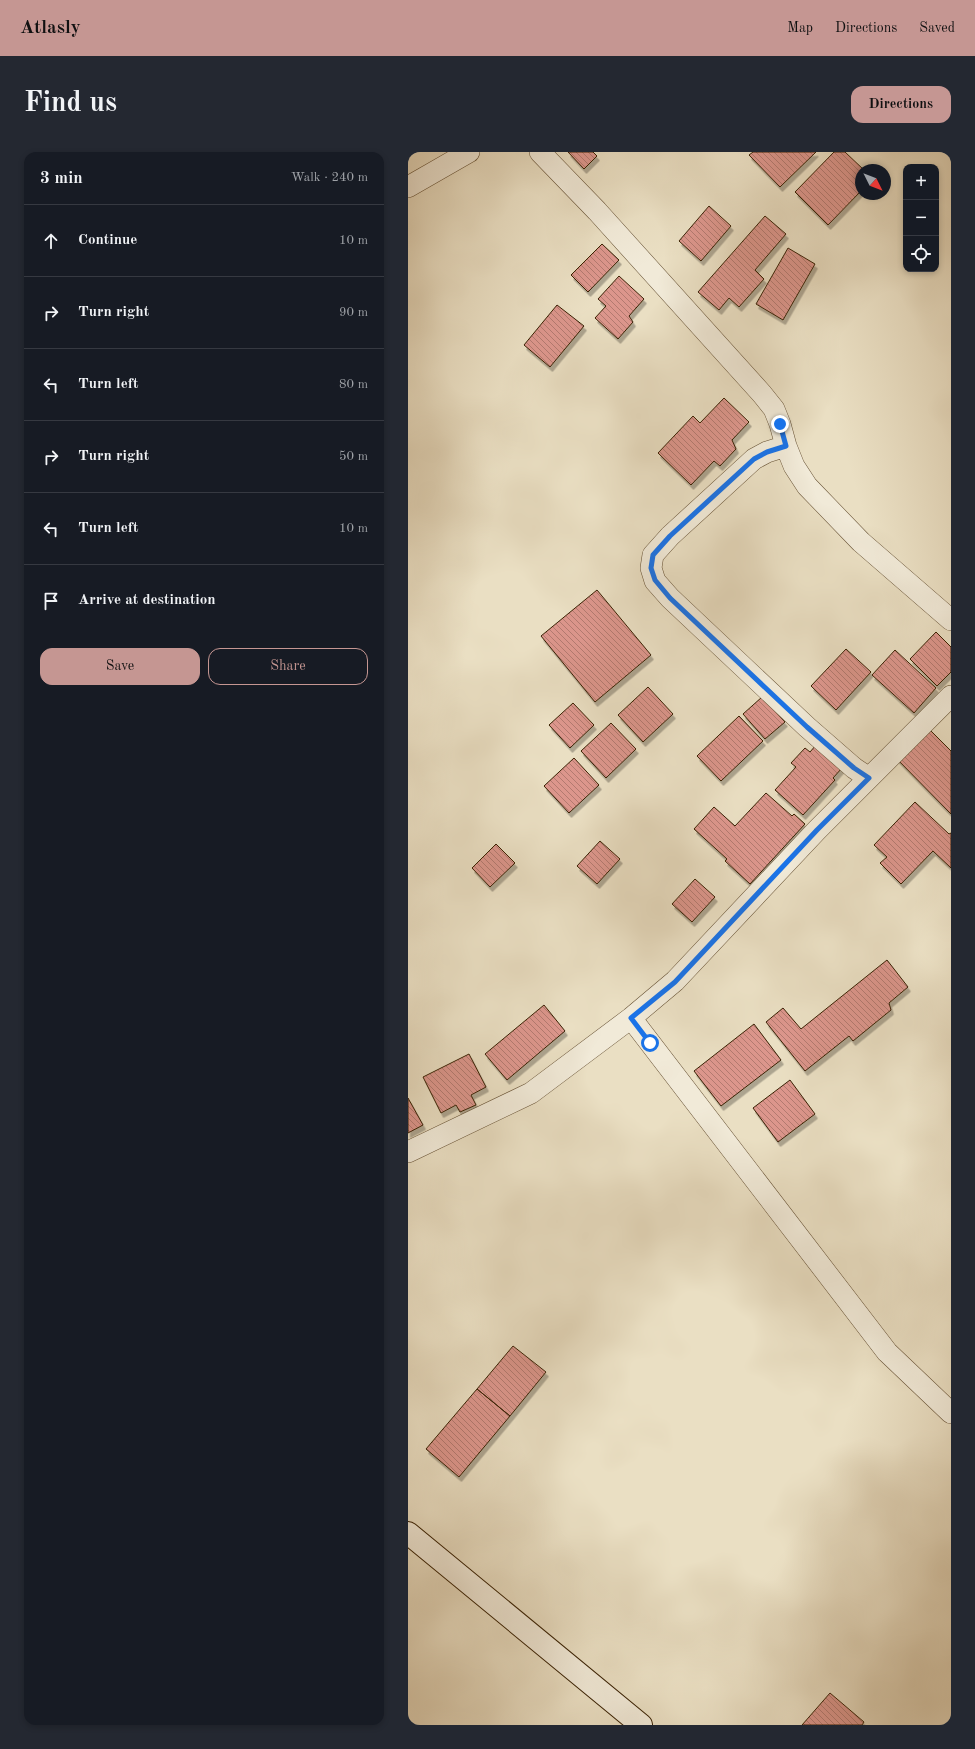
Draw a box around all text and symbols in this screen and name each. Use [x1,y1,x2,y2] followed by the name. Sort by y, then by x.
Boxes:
[20,19,81,38] text: Atlasly
[787,21,813,35] text: Map
[835,21,897,35] text: Directions
[919,21,955,35] text: Saved
[851,86,951,123] button: Directions
[24,90,117,118] text: Find us
[855,164,891,200] north arrow
[903,164,939,272] map controls
[903,164,939,200] button: +
[40,170,83,187] text: 3 min
[291,171,368,184] text: Walk · 240 m
[903,200,939,236] button: −
[40,230,62,252] icon: ahead
[78,233,137,248] text: Continue
[339,234,368,247] text: 10 m
[903,236,939,272] button: locate
[40,302,62,324] icon: right
[78,305,149,320] text: Turn right
[339,306,368,319] text: 90 m
[40,374,62,396] icon: left
[78,377,138,392] text: Turn left
[339,378,368,391] text: 80 m
[771,415,789,433] route end
[40,446,62,468] icon: right
[78,449,149,464] text: Turn right
[339,450,368,463] text: 50 m
[40,518,62,540] icon: left
[78,521,138,536] text: Turn left
[339,522,368,535] text: 10 m
[40,590,62,612] icon: arrive
[78,593,216,608] text: Arrive at destination
[40,648,200,685] button: Save
[208,648,368,685] button: Share
[641,1034,659,1052] route start

